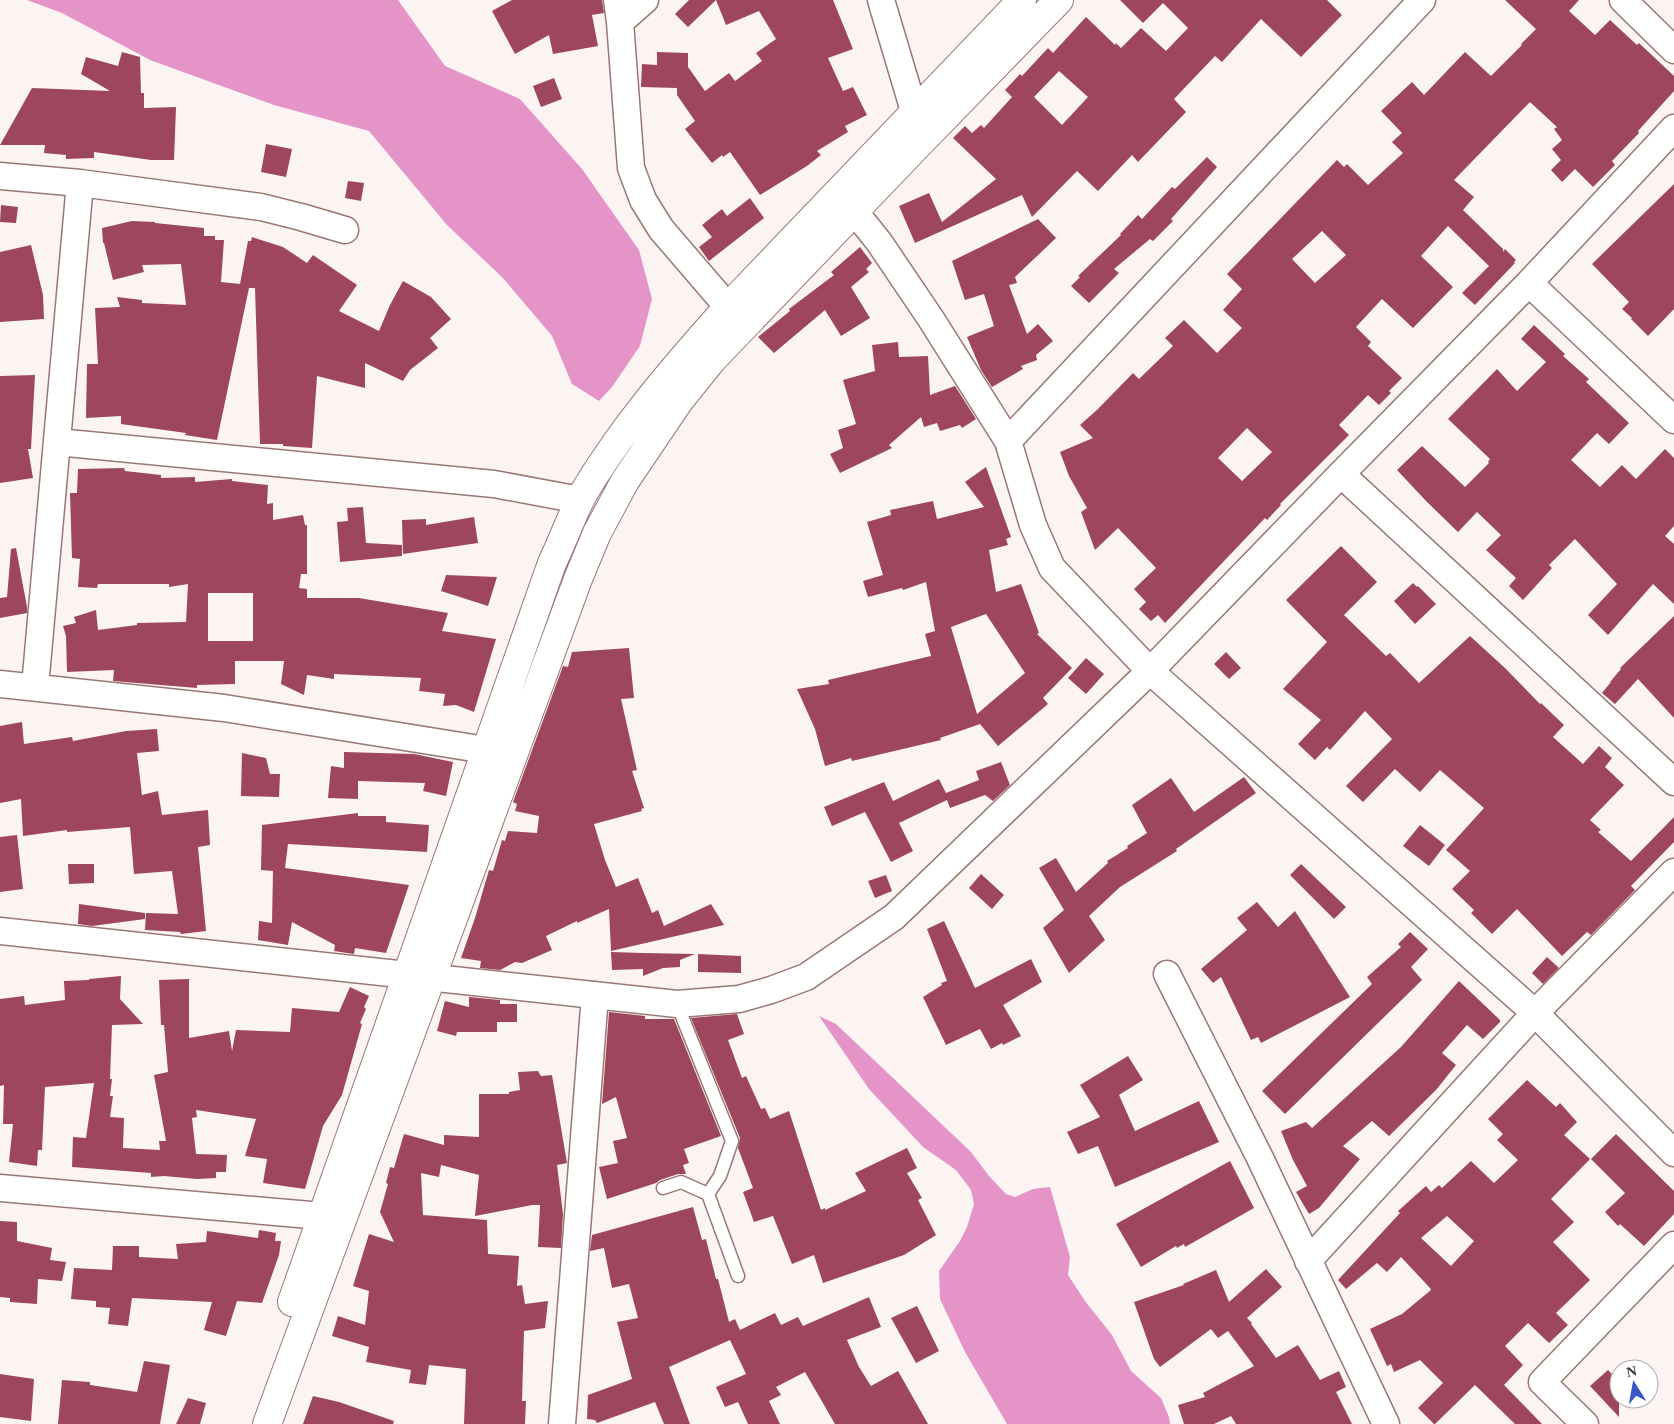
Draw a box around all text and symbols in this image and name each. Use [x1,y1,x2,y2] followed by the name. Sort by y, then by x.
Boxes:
[1609,1359,1659,1409] north arrow
[1625,1363,1638,1380] text: N

